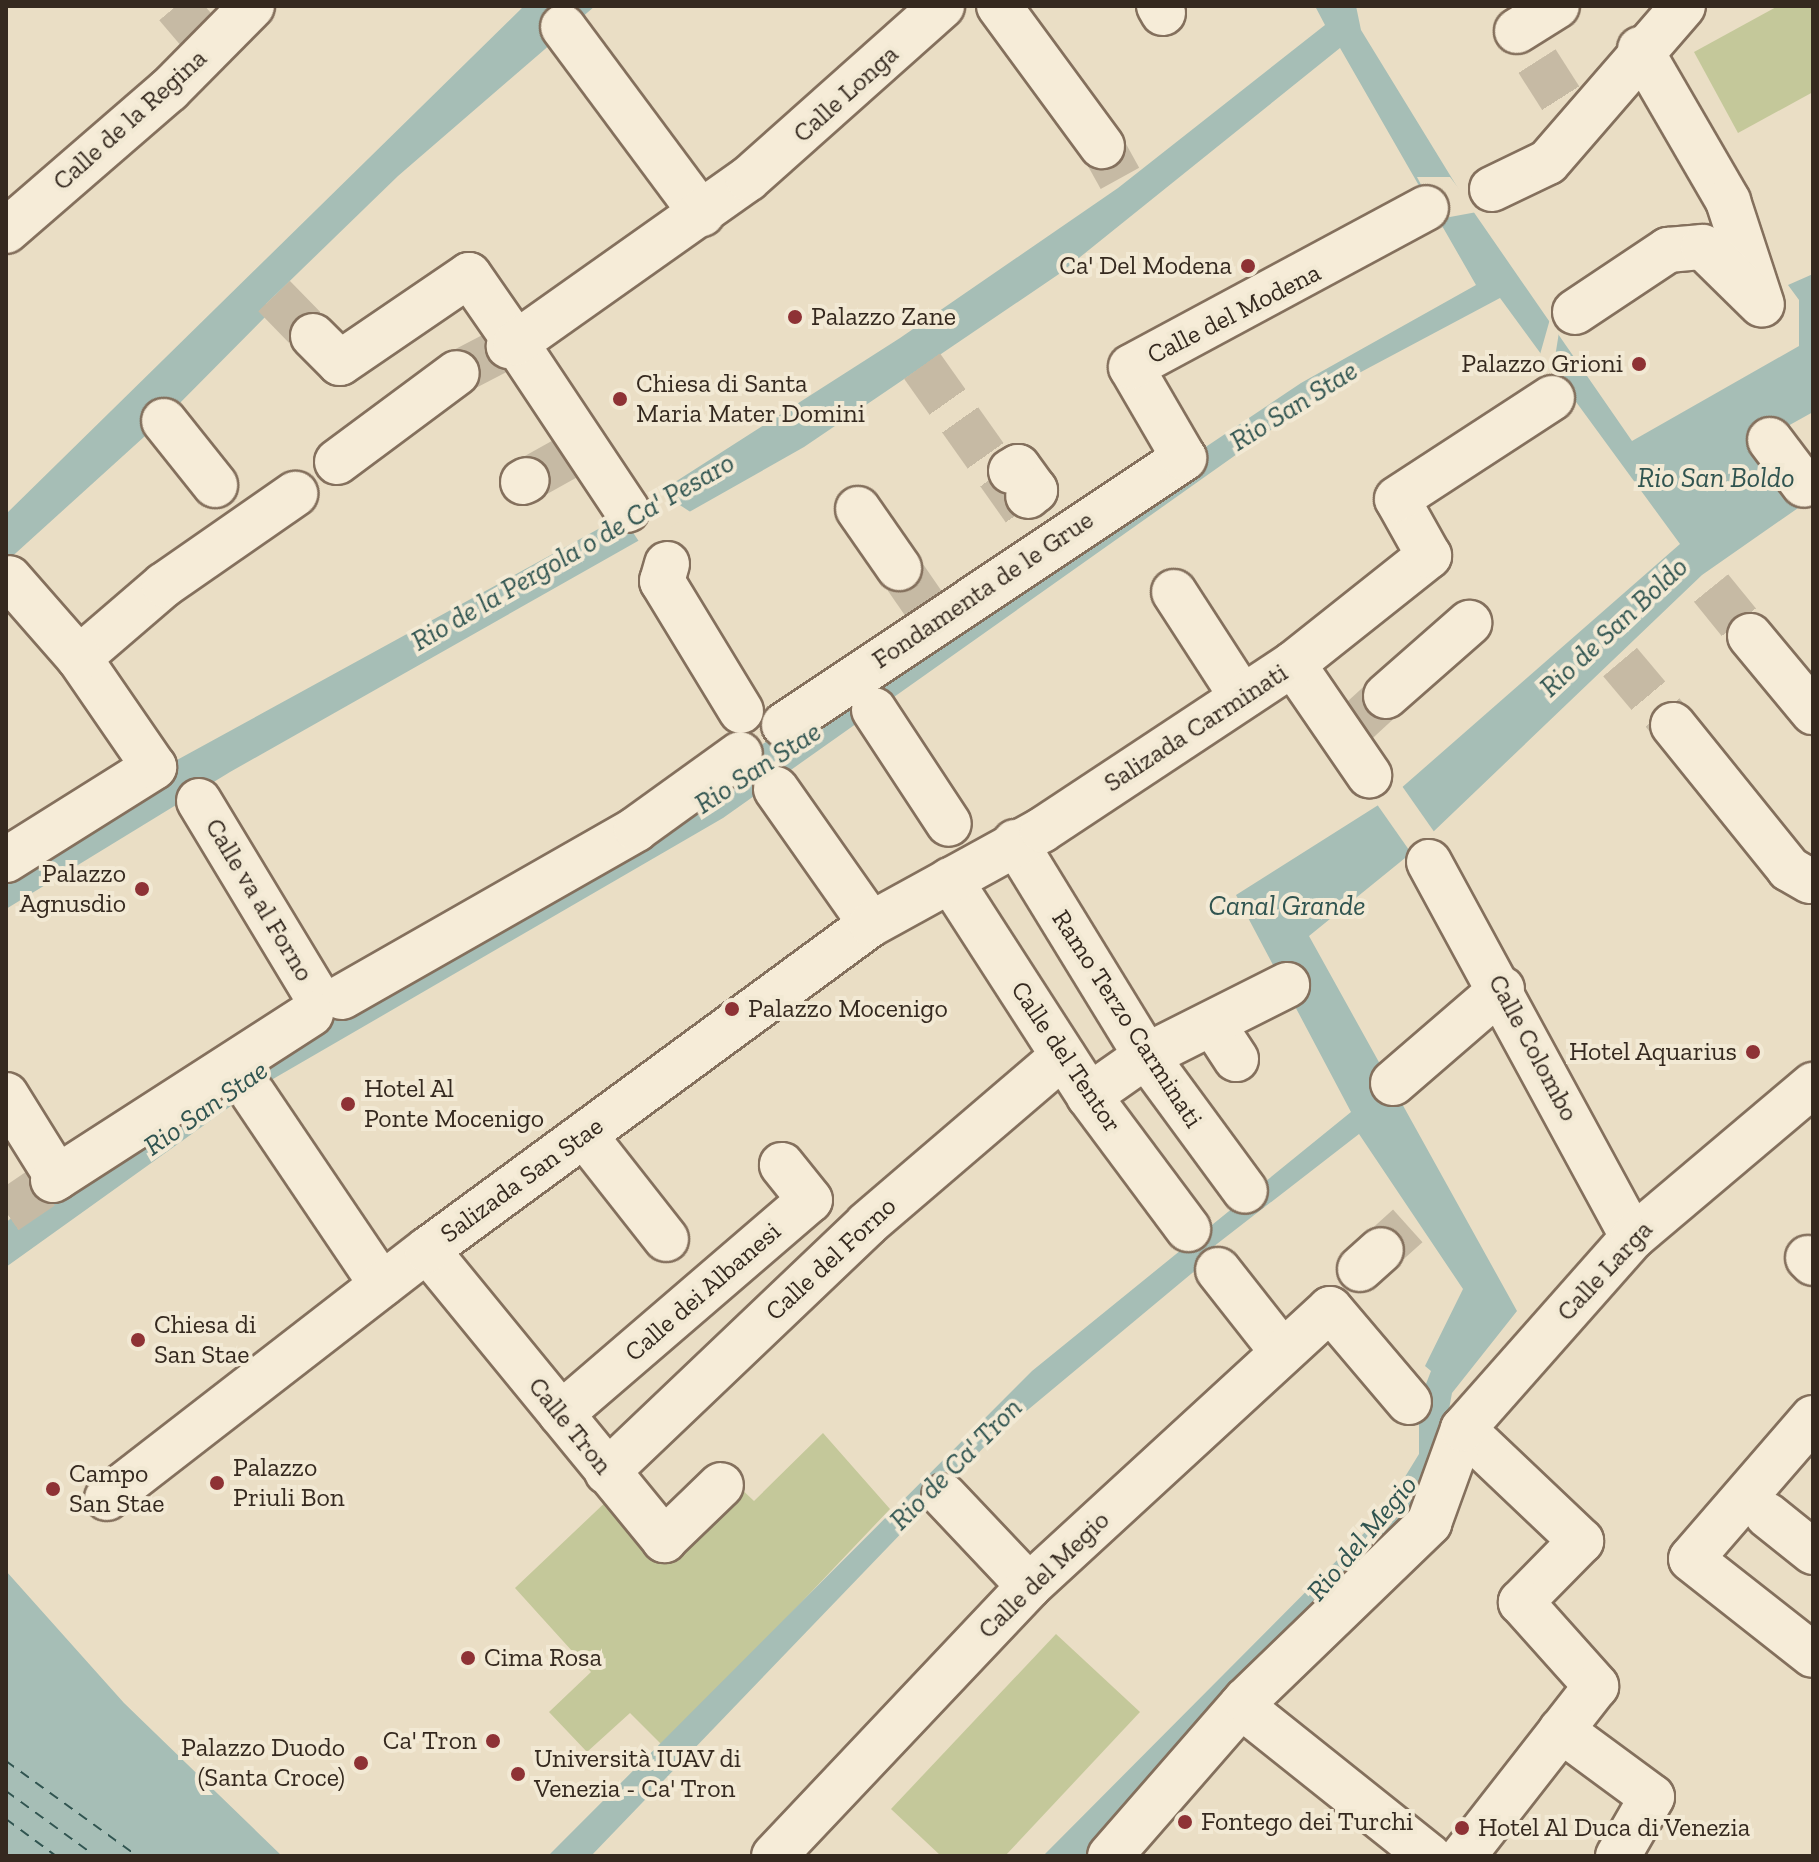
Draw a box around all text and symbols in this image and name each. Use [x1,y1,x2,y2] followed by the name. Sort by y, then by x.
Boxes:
[787,39,905,149] street label: Calle Longa
[47,43,213,197] street label: Calle de la Regina
[1059,250,1232,282] place label: Ca' Del Modena
[1142,257,1326,371] street label: Calle del Modena
[1239,257,1257,275] marker: Ca' Del Modena
[811,301,956,333] place label: Palazzo Zane
[786,308,804,326] marker: Palazzo Zane
[1461,348,1623,380] place label: Palazzo Grioni
[1224,354,1364,458] water label: Rio San Stae
[1630,355,1648,373] marker: Palazzo Grioni
[636,368,865,430] place label: Chiesa di Santa Maria Mater Domini
[611,390,629,408] marker: Chiesa di Santa Maria Mater Domini
[406,446,740,658] water label: Rio de la Pergola o de Ca' Pesaro
[1637,461,1795,495] water label: Rio San Boldo
[867,504,1099,676] street label: Fondamenta de le Grue
[1533,550,1695,704] water label: Rio de San Boldo
[1098,657,1294,799] street label: Salizada Carminati
[689,715,827,821] water label: Rio San Stae
[198,813,320,987] street label: Calle va al Forno
[20,858,126,920] place label: Palazzo Agnusdio
[133,880,151,898] marker: Palazzo Agnusdio
[1208,889,1366,923] water label: Canal Grande
[1045,904,1209,1134] street label: Ramo Terzo Carminati
[1481,969,1585,1127] street label: Calle Colombo
[1004,975,1128,1139] street label: Calle del Tentor
[748,993,948,1025] place label: Palazzo Mocenigo
[723,1000,741,1018] marker: Palazzo Mocenigo
[1568,1036,1737,1068] place label: Hotel Aquarius
[1744,1043,1762,1061] marker: Hotel Aquarius
[137,1053,275,1163] water label: Rio San Stae
[364,1073,544,1134] place label: Hotel Al Ponte Mocenigo
[339,1095,357,1113] marker: Hotel Al Ponte Mocenigo
[435,1111,609,1249] street label: Salizada San Stae
[759,1191,903,1327] street label: Calle del Forno
[1551,1214,1659,1328] street label: Calle Larga
[618,1216,788,1368] street label: Calle dei Albanesi
[154,1309,256,1370] place label: Chiesa di San Stae
[129,1331,147,1349] marker: Chiesa di San Stae
[521,1371,619,1481] street label: Calle Tron
[883,1391,1029,1537] water label: Rio de Ca' Tron
[233,1452,345,1514] place label: Palazzo Priuli Bon
[69,1458,164,1520] place label: Campo San Stae
[1300,1468,1424,1608] water label: Rio del Megio
[208,1474,226,1492] marker: Palazzo Priuli Bon
[44,1480,62,1498] marker: Campo San Stae
[972,1505,1116,1645] street label: Calle del Megio
[484,1642,602,1674] place label: Cima Rosa
[459,1649,477,1667] marker: Cima Rosa
[382,1725,477,1757] place label: Ca' Tron
[181,1732,345,1794] place label: Palazzo Duodo (Santa Croce)
[484,1732,502,1750] marker: Ca' Tron
[534,1743,742,1804] place label: Università IUAV di Venezia - Ca' Tron
[352,1754,370,1772] marker: Palazzo Duodo (Santa Croce)
[509,1765,527,1783] marker: Università IUAV di Venezia - Ca' Tron
[1201,1806,1414,1838] place label: Fontego dei Turchi
[1478,1812,1752,1844] place label: Hotel Al Duca di Venezia
[1176,1813,1194,1831] marker: Fontego dei Turchi
[1453,1819,1471,1837] marker: Hotel Al Duca di Venezia

